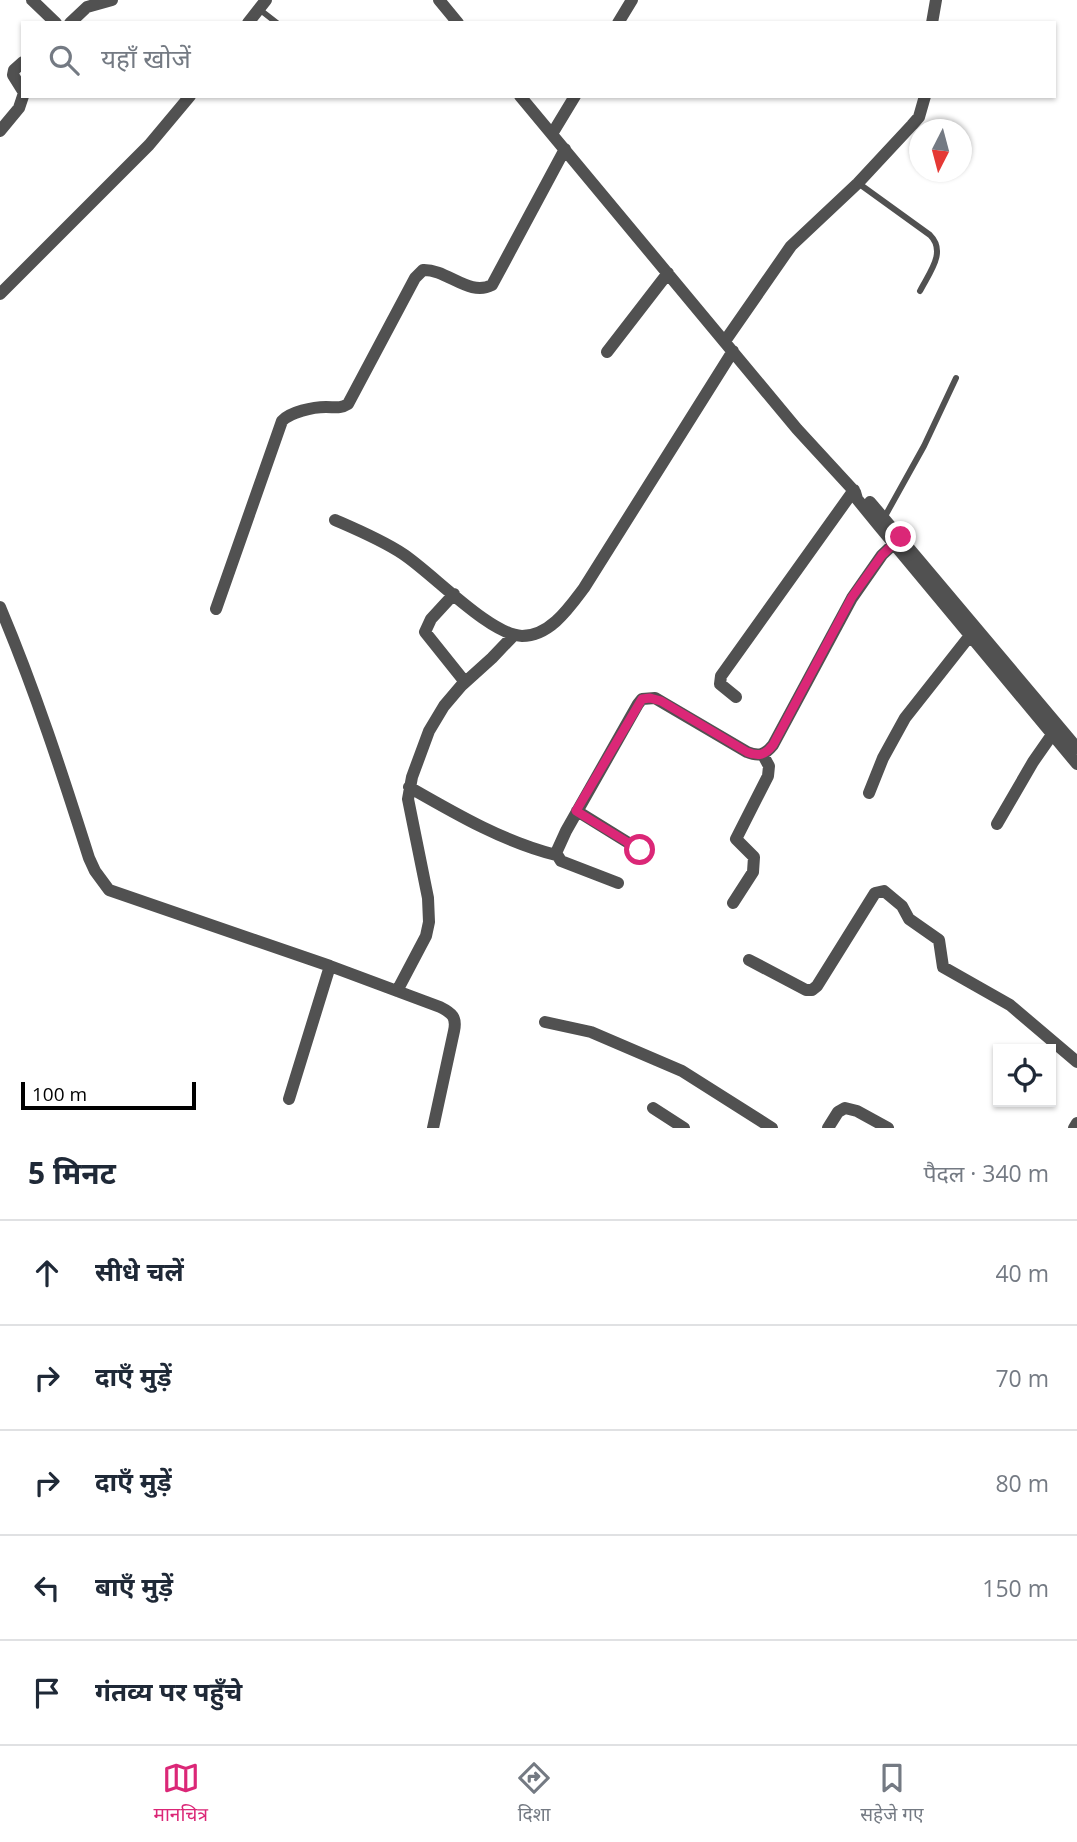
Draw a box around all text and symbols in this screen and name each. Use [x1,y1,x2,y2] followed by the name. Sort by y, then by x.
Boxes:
[21,21,1056,98] search box
[101,40,191,76] text: यहाँ खोजें
[45,41,83,79] icon: search
[909,119,972,182] north arrow
[885,521,916,552] route end
[624,834,655,865] route start
[993,1044,1056,1107] map controls
[993,1044,1056,1107] button: locate
[21,1079,196,1111] scale bar
[32,1081,87,1107] text: 100 m
[28,1152,116,1193] text: 5 मिनट
[923,1157,1049,1189] text: पैदल · 340 m
[95,1253,184,1289] text: सीधे चलें
[28,1254,66,1292] icon: ahead
[995,1257,1049,1289] text: 40 m
[95,1358,172,1394] text: दाएँ मुड़ें
[28,1359,66,1397] icon: right
[995,1362,1049,1394] text: 70 m
[95,1463,172,1499] text: दाएँ मुड़ें
[28,1464,66,1502] icon: right
[995,1467,1049,1499] text: 80 m
[95,1568,173,1604] text: बाएँ मुड़ें
[28,1569,66,1607] icon: left
[982,1572,1049,1604] text: 150 m
[95,1673,242,1709] text: गंतव्य पर पहुँचे
[28,1674,66,1712] icon: arrive
[154,1759,208,1829] tab: मानचित्र
[515,1759,553,1829] tab: दिशा
[860,1759,923,1829] tab: सहेजे गए

